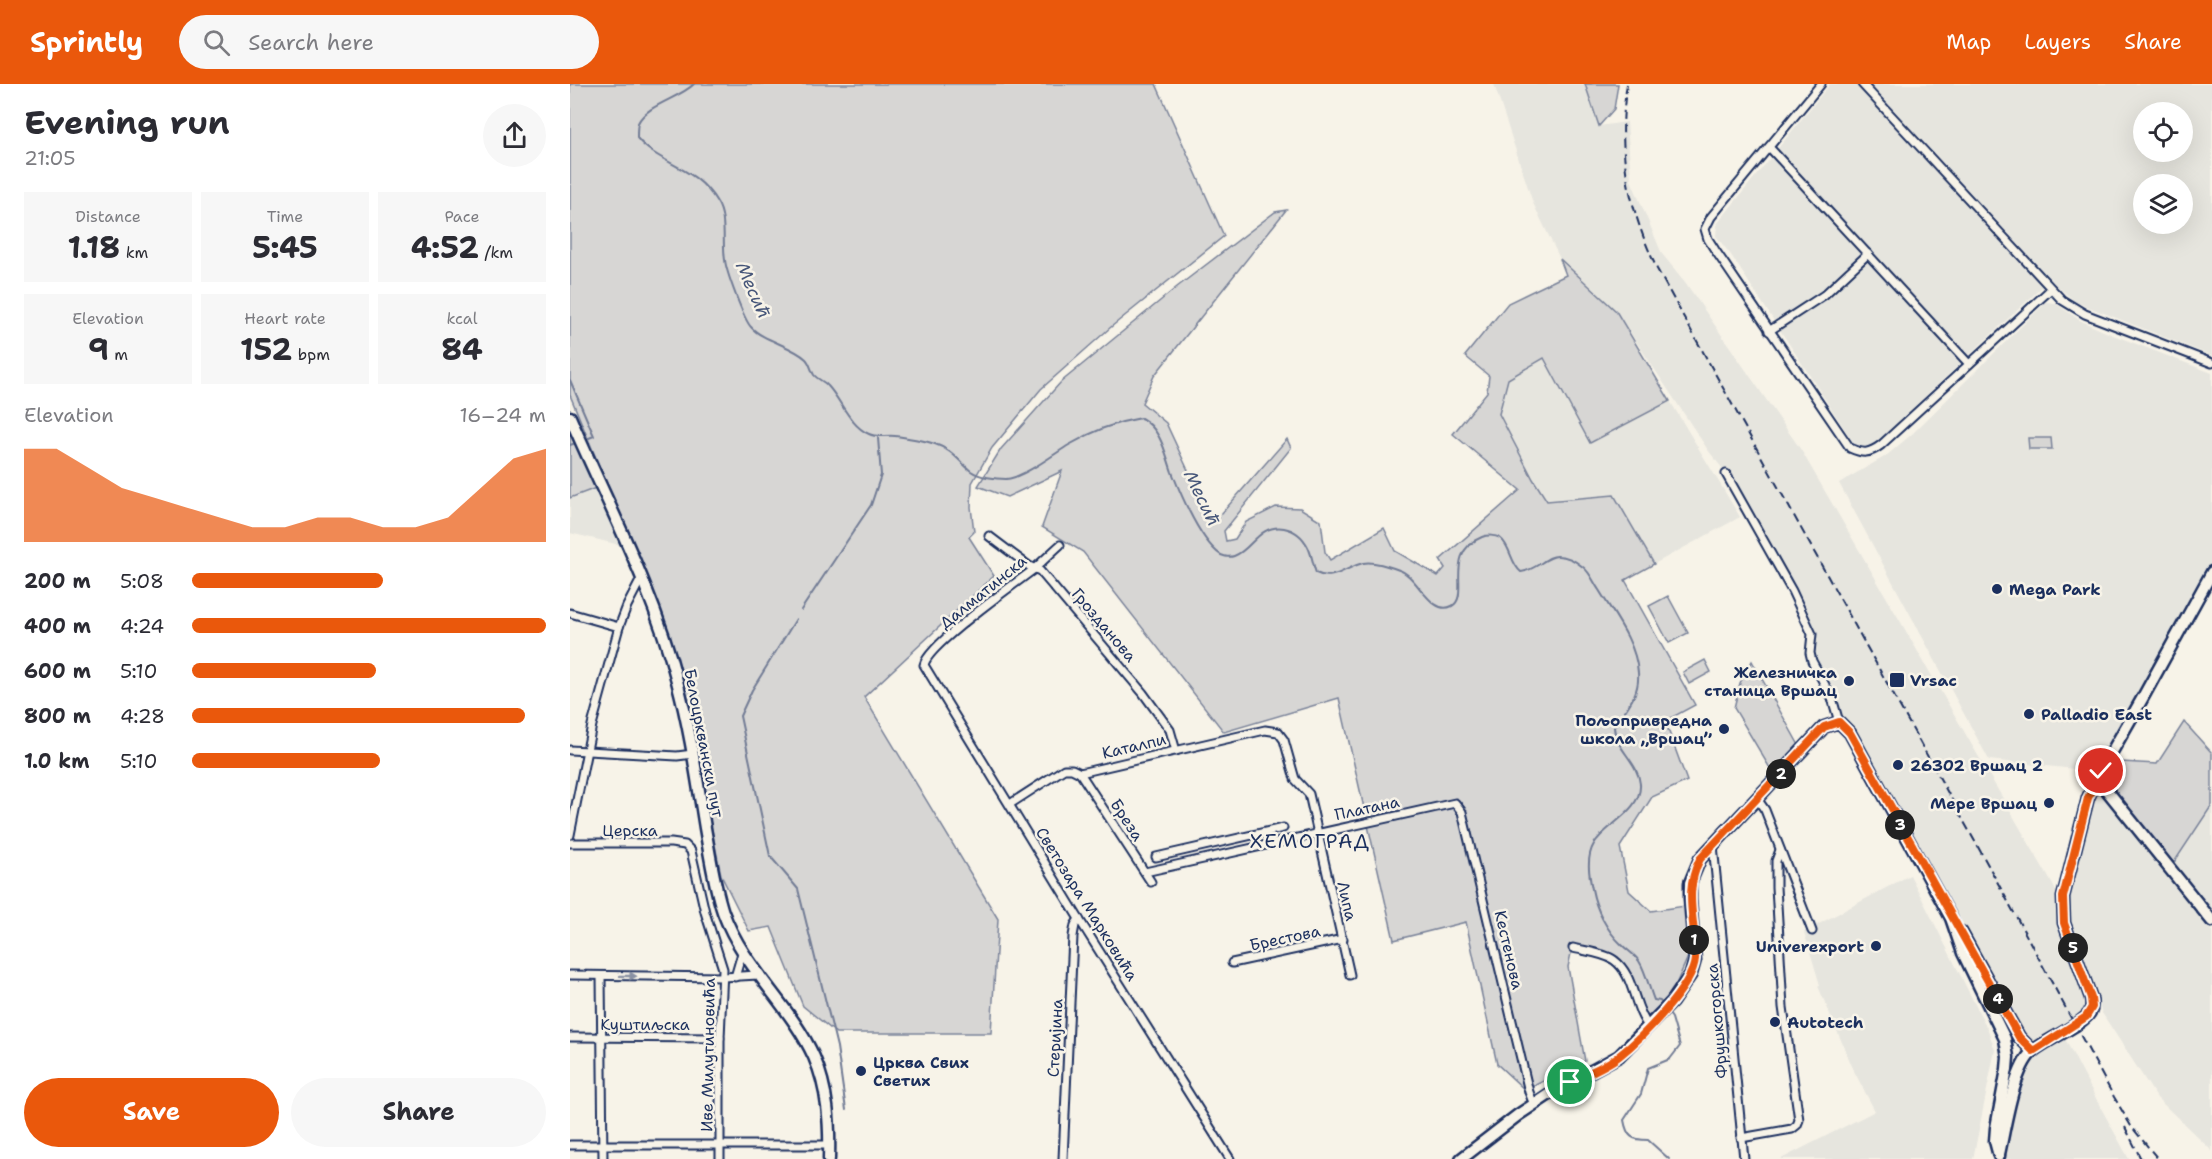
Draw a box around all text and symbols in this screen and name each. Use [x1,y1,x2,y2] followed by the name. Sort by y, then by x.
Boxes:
[179,15,599,69] search box
[30,23,143,61] text: Sprintly
[200,26,233,59] icon: search
[248,28,374,57] text: Search here
[1946,28,1991,56] text: Map
[2024,28,2091,56] text: Layers
[2124,28,2182,56] text: Share
[24,100,230,145] text: Evening run
[2133,102,2193,234] map controls
[2133,102,2193,162] button: locate
[483,104,546,167] button: share
[24,145,76,171] text: 21:05
[2133,174,2193,234] button: layers
[75,206,141,227] text: Distance
[267,206,303,227] text: Time
[444,206,480,227] text: Pace
[68,227,120,268] text: 1.18
[252,227,318,268] text: 5:45
[411,227,479,268] text: 4:52
[120,242,148,263] text: km
[479,242,513,263] text: /km
[730,258,776,322] water label: Месић
[72,308,144,329] text: Elevation
[244,308,326,329] text: Heart rate
[446,308,478,329] text: kcal
[88,329,109,370] text: 9
[240,329,292,370] text: 152
[441,329,483,370] text: 84
[109,344,128,365] text: m
[292,344,330,365] text: bpm
[24,402,114,428] text: Elevation
[460,402,546,428] text: 16–24 m
[1178,466,1226,530] water label: Месић
[935,550,1031,634] street label: Далматинска
[24,568,91,594] text: 200 m
[120,568,164,594] text: 5:08
[2009,579,2101,600] place label: Mega Park
[1990,582,2004,596] marker: Mega Park
[1067,584,1141,666] street label: Грозданова
[24,613,91,639] text: 400 m
[120,613,164,639] text: 4:24
[24,658,91,684] text: 600 m
[120,658,157,684] text: 5:10
[1704,662,1837,701] place label: Железничка станица Вршац
[679,667,729,820] street label: Белоцрквански пут
[1910,670,1957,691] place label: Vrsac
[1888,671,1906,689] marker: Vrsac
[1842,674,1856,688] marker: Железничка станица Вршац
[24,703,91,729] text: 800 m
[120,703,165,729] text: 4:28
[2041,704,2152,725] place label: Palladio East
[2022,707,2036,721] marker: Palladio East
[1575,710,1712,749] place label: Пољопривредна школа „Вршац”
[1717,722,1731,736] marker: Пољопривредна школа „Вршац”
[1100,728,1168,764] street label: Каталпи
[2075,745,2126,796] pin
[24,748,89,774] text: 1.0 km
[120,748,157,774] text: 5:10
[2084,754,2117,787] icon: check
[1910,755,2043,776] place label: 26302 Вршац 2
[1891,758,1905,772] marker: 26302 Вршац 2
[1766,759,1796,789] pin: 2
[1775,763,1787,784] text: 2
[1333,791,1401,825] street label: Платана
[1930,793,2037,814] place label: Мере Вршац
[1106,795,1148,845] street label: Бреза
[2042,796,2056,810] marker: Мере Вршац
[1885,810,1915,840] pin: 3
[1894,814,1906,835] text: 3
[602,820,658,841] street label: Церска
[1031,823,1143,985] street label: Светозара Марковића
[1250,828,1370,854] district label: ХЕМОГРАД
[1332,879,1362,923] street label: Липа
[1490,908,1528,992] street label: Кестенова
[1248,920,1322,956] street label: Брестова
[1679,925,1709,955] pin: 1
[1690,929,1698,950] text: 1
[2058,933,2088,963] pin: 5
[1756,936,1864,957] place label: Univerexport
[2068,937,2078,958] text: 5
[1869,939,1883,953] marker: Univerexport
[1702,963,1732,1079] street label: Фрушкогорска
[619,971,638,981] one-way arrow
[696,978,720,1132] street label: Иве Милутиновића
[1983,984,2013,1014] pin: 4
[1992,988,2004,1009] text: 4
[1042,998,1068,1078] street label: Стеријина
[1787,1012,1864,1033] place label: Autotech
[600,1014,690,1035] street label: Куштиљска
[1768,1015,1782,1029] marker: Autotech
[873,1052,969,1091] place label: Црква Свих Светих
[1544,1056,1595,1107] pin
[854,1064,868,1078] marker: Црква Свих Светих
[1553,1065,1586,1098] icon: arrive
[24,1078,279,1147] button: Save
[291,1078,546,1147] button: Share

